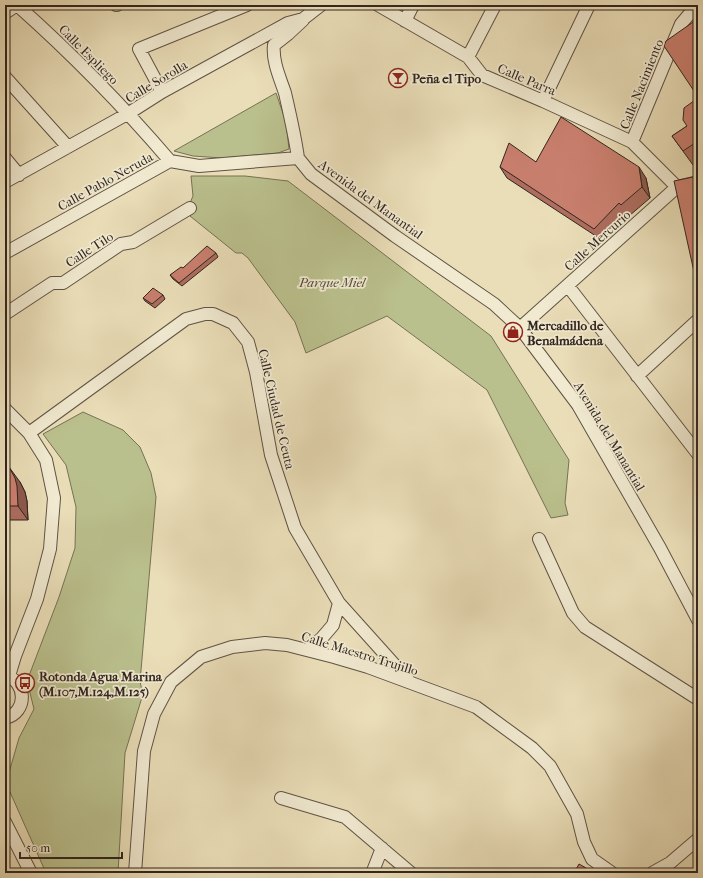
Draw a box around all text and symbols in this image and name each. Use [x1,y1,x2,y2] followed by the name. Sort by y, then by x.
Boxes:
[56,21,122,88] street label: Calle Espliego
[617,37,667,131] street label: Calle Nacimiento
[123,57,191,106] street label: Calle Sorolla
[495,60,559,99] street label: Calle Parra
[387,67,409,89] bar icon: Peña el Tipo
[412,71,481,87] place label: Peña el Tipo
[55,149,156,214] street label: Calle Pablo Neruda
[315,156,426,242] street label: Avenida del Manantial
[561,207,634,274] street label: Calle Mercurio
[63,228,116,270] street label: Calle Tilo
[298,275,367,290] park label: Parque Miel
[526,318,604,348] place label: Mercadillo de Benalmádena
[502,321,524,343] shop icon: Mercadillo de Benalmádena
[255,347,298,472] street label: Calle Ciudad de Ceuta
[570,378,648,494] street label: Avenida del Manantial
[300,629,420,679] street label: Calle Maestro Trujillo
[39,669,163,700] place label: Rotonda Agua Marina (M.107,M.124,M.125)
[14,672,36,694] bus stop icon: Rotonda Agua Marina (M.107,M.124,M.125)
[20,834,122,860] scale bar
[26,841,50,855] text: 50 m

